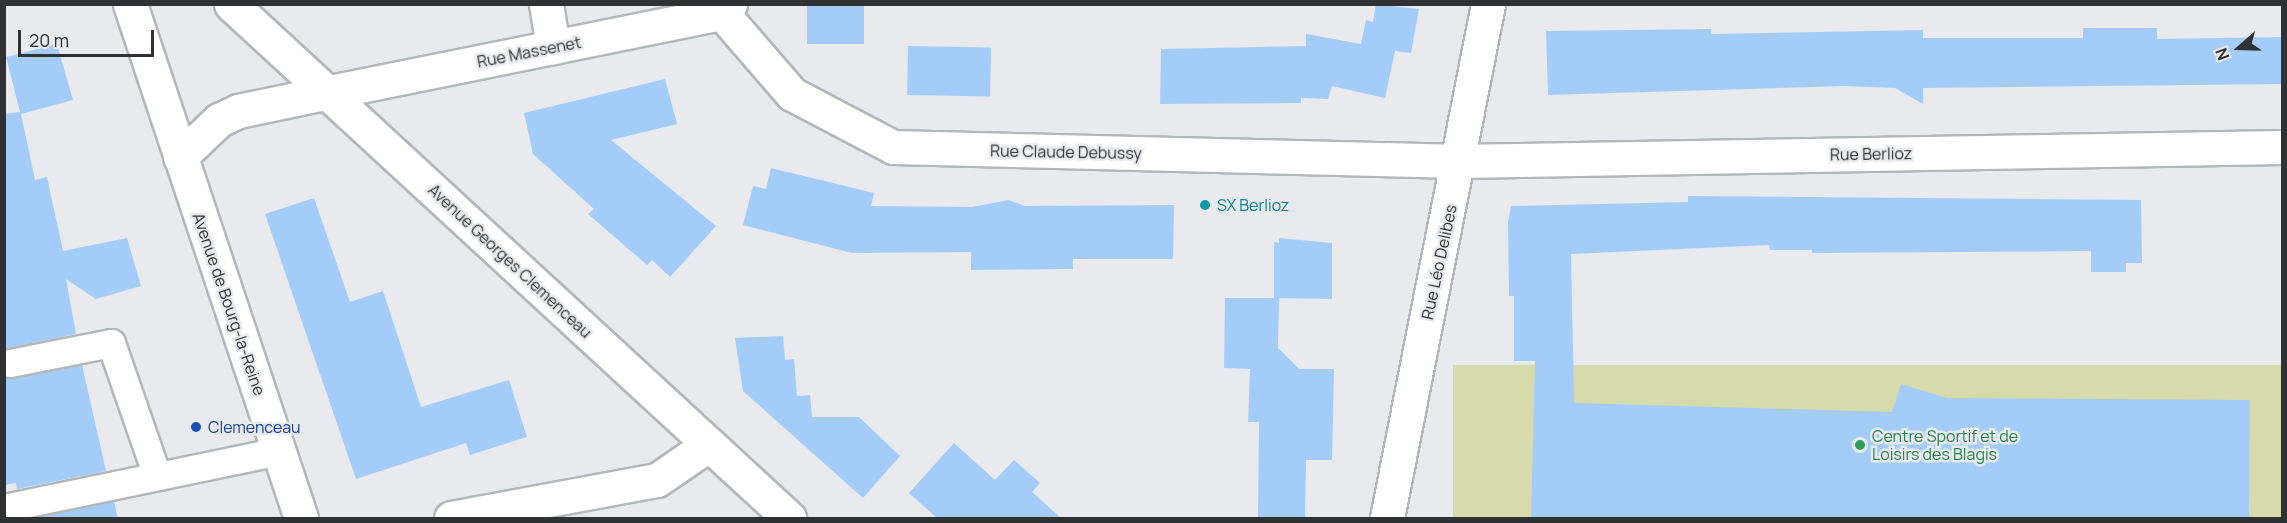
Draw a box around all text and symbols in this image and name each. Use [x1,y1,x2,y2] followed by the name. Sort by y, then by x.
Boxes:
[21,18,158,56] scale bar
[2209,18,2269,78] north arrow
[29,28,69,52] text: 20 m
[475,33,583,71] street label: Rue Massenet
[2210,45,2234,63] text: N
[990,141,1142,163] street label: Rue Claude Debussy
[1830,144,1912,164] street label: Rue Berlioz
[424,180,596,342] street label: Avenue Georges Clemenceau
[1217,195,1289,215] place label: SX Berlioz
[1198,198,1212,212] marker: SX Berlioz
[1417,203,1461,321] street label: Rue Léo Delibes
[189,210,269,398] street label: Avenue de Bourg-la-Reine
[208,417,301,437] place label: Clemenceau
[189,420,203,434] marker: Clemenceau
[1872,426,2018,464] place label: Centre Sportif et de Loisirs des Blagis
[1853,438,1867,452] marker: Centre Sportif et de Loisirs des Blagis

